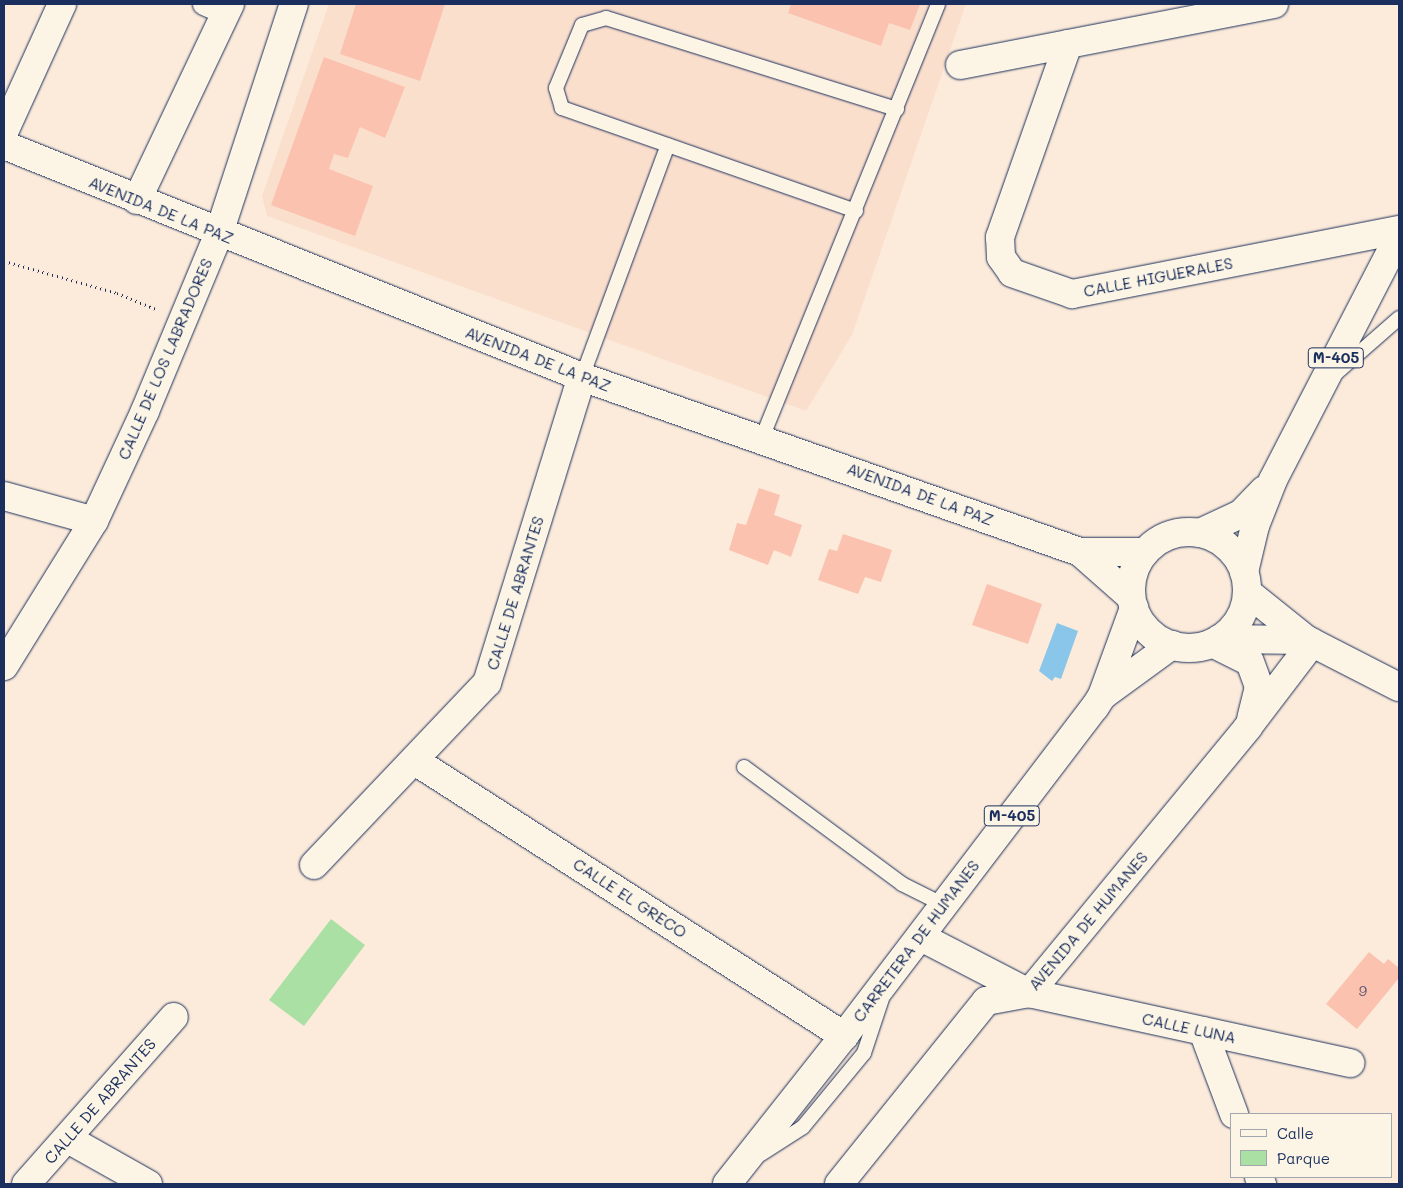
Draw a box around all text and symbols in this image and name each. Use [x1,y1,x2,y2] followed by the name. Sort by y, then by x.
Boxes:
[86,172,236,248] street label: AVENIDA DE LA PAZ
[1082,253,1234,301] street label: CALLE HIGUERALES
[114,255,216,463] street label: CALLE DE LOS LABRADORES
[463,322,613,396] street label: AVENIDA DE LA PAZ
[1307,346,1365,370] road number: M-405
[844,459,996,529] street label: AVENIDA DE LA PAZ
[482,514,548,672] street label: CALLE DE ABRANTES
[983,804,1041,828] road number: M-405
[1024,848,1152,994] street label: AVENIDA DE HUMANES
[570,854,690,942] street label: CALLE EL GRECO
[849,856,983,1026] street label: CARRETERA DE HUMANES
[1359,983,1367,999] house number: 9
[1140,1009,1238,1047] street label: CALLE LUNA
[40,1034,160,1168] street label: CALLE DE ABRANTES
[1230,1113,1393,1178] legend
[1277,1123,1314,1143] text: Calle
[1277,1148,1330,1168] text: Parque

